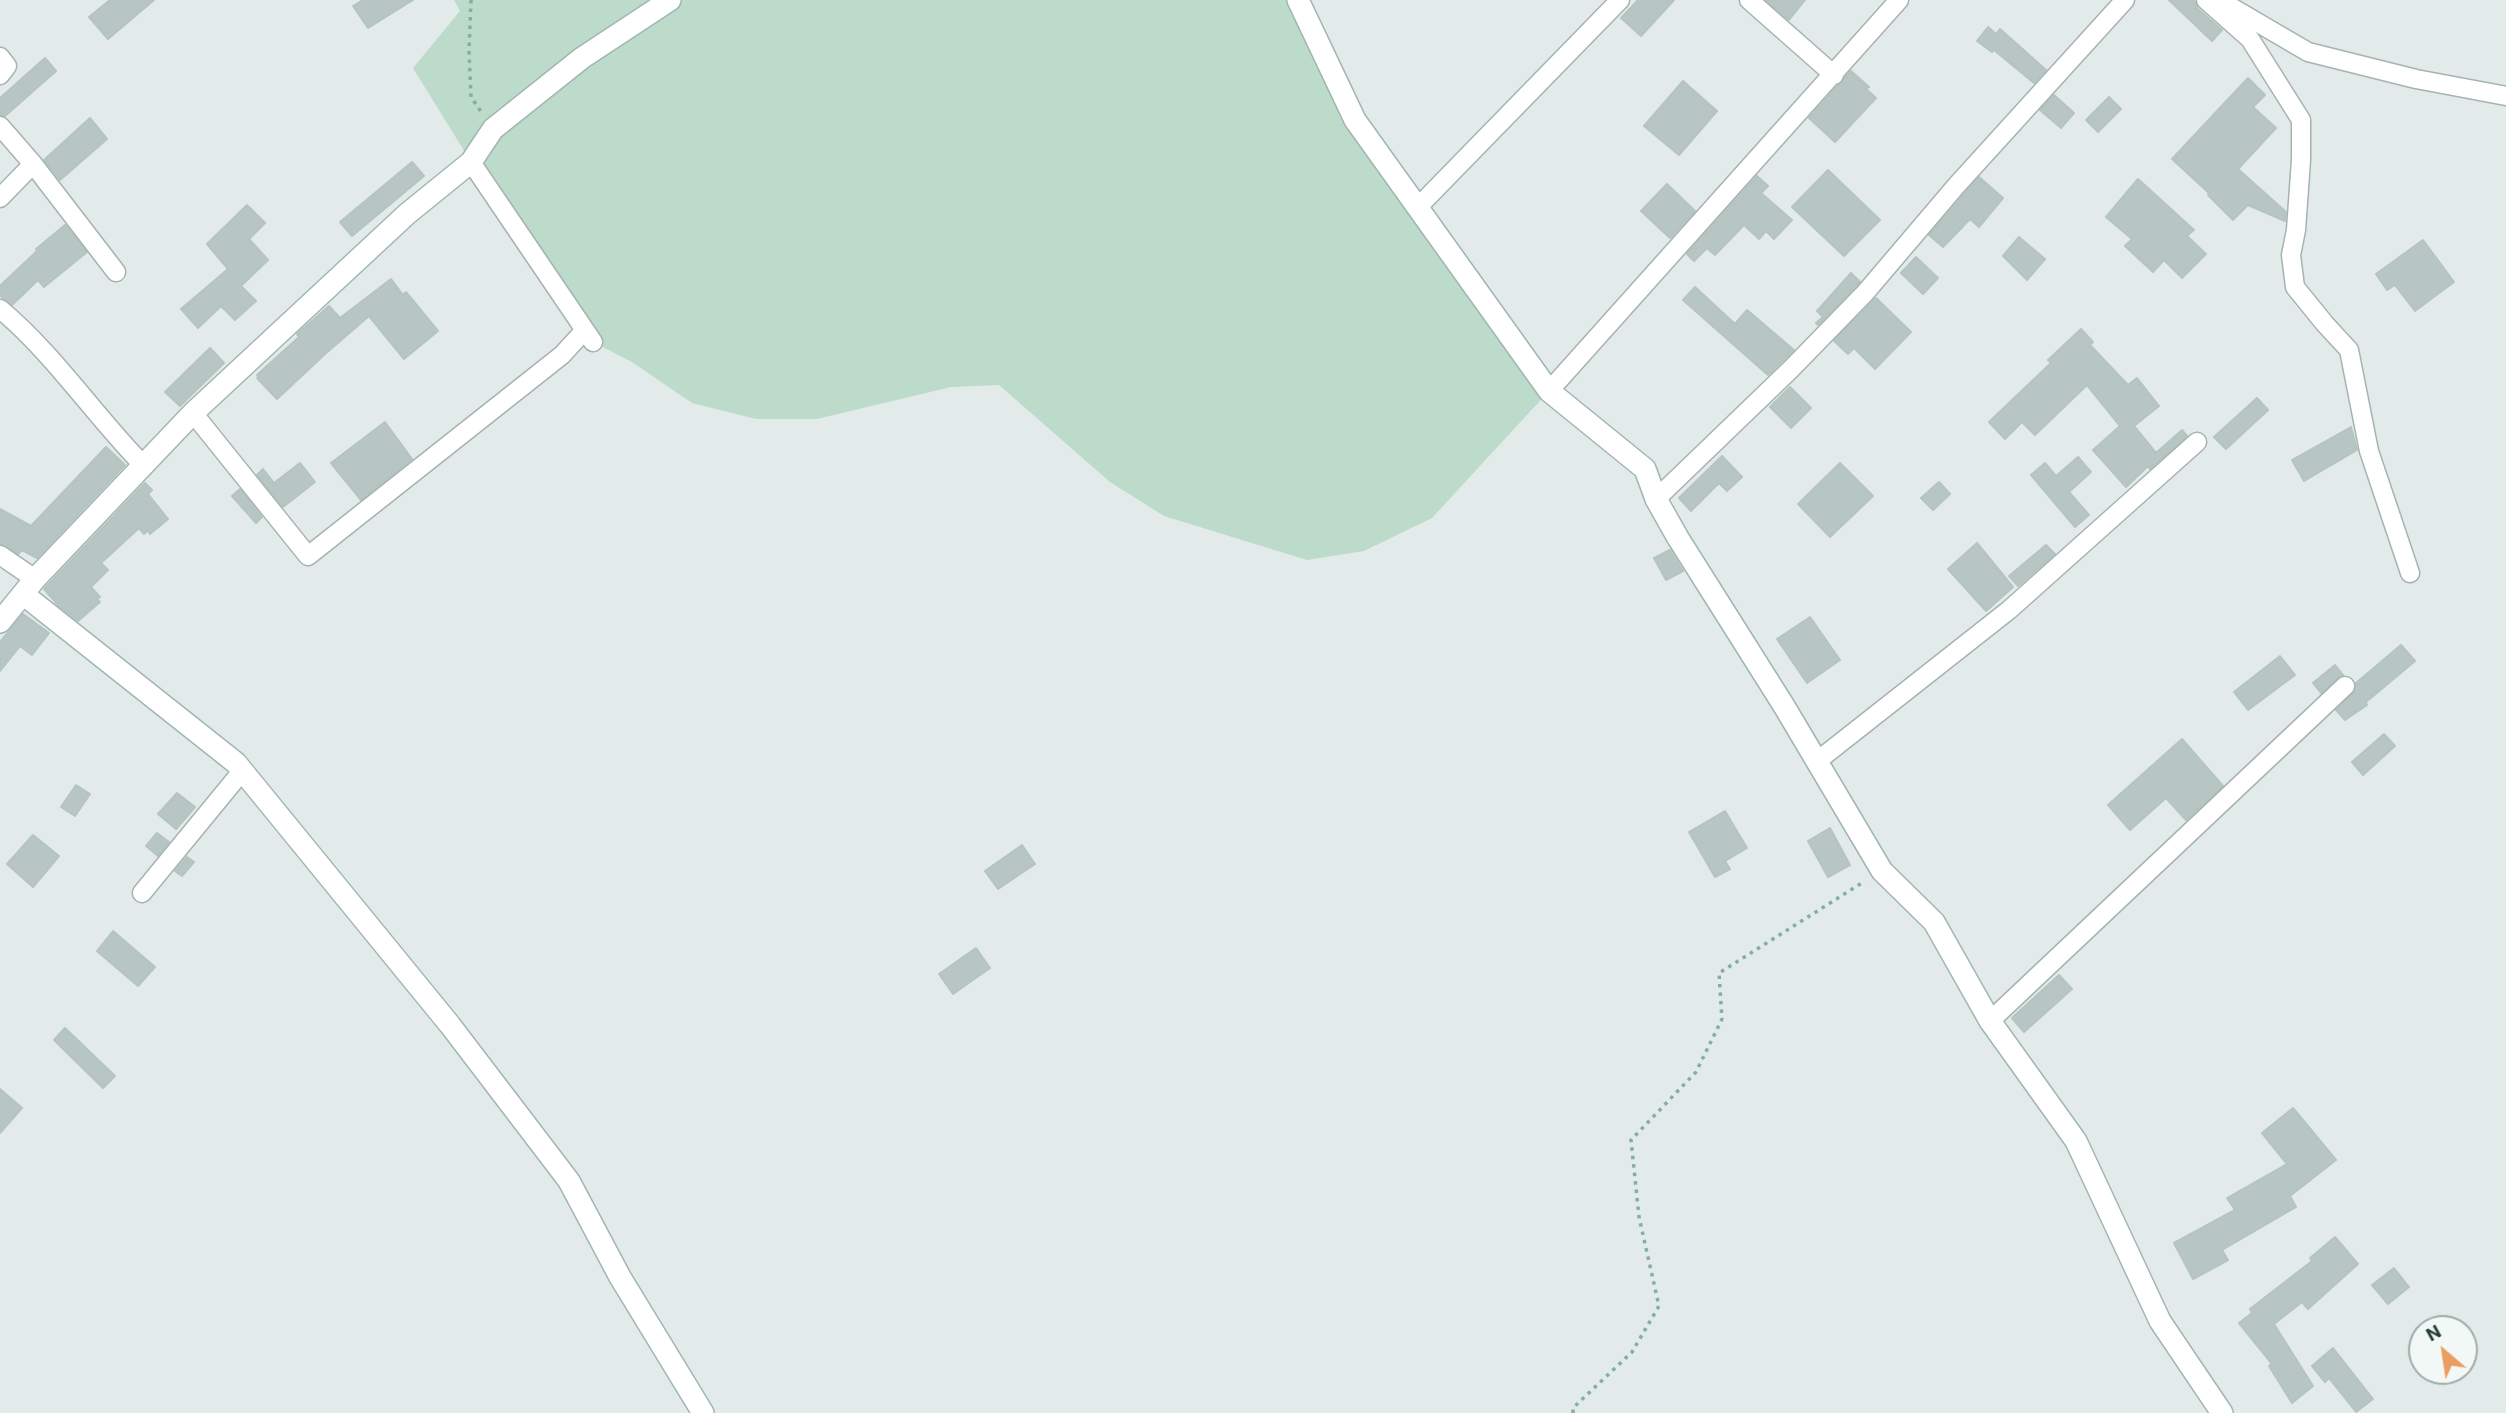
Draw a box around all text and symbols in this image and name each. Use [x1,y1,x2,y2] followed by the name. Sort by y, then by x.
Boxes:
[2408,1315,2478,1385] north arrow
[2422,1320,2445,1346] text: N

